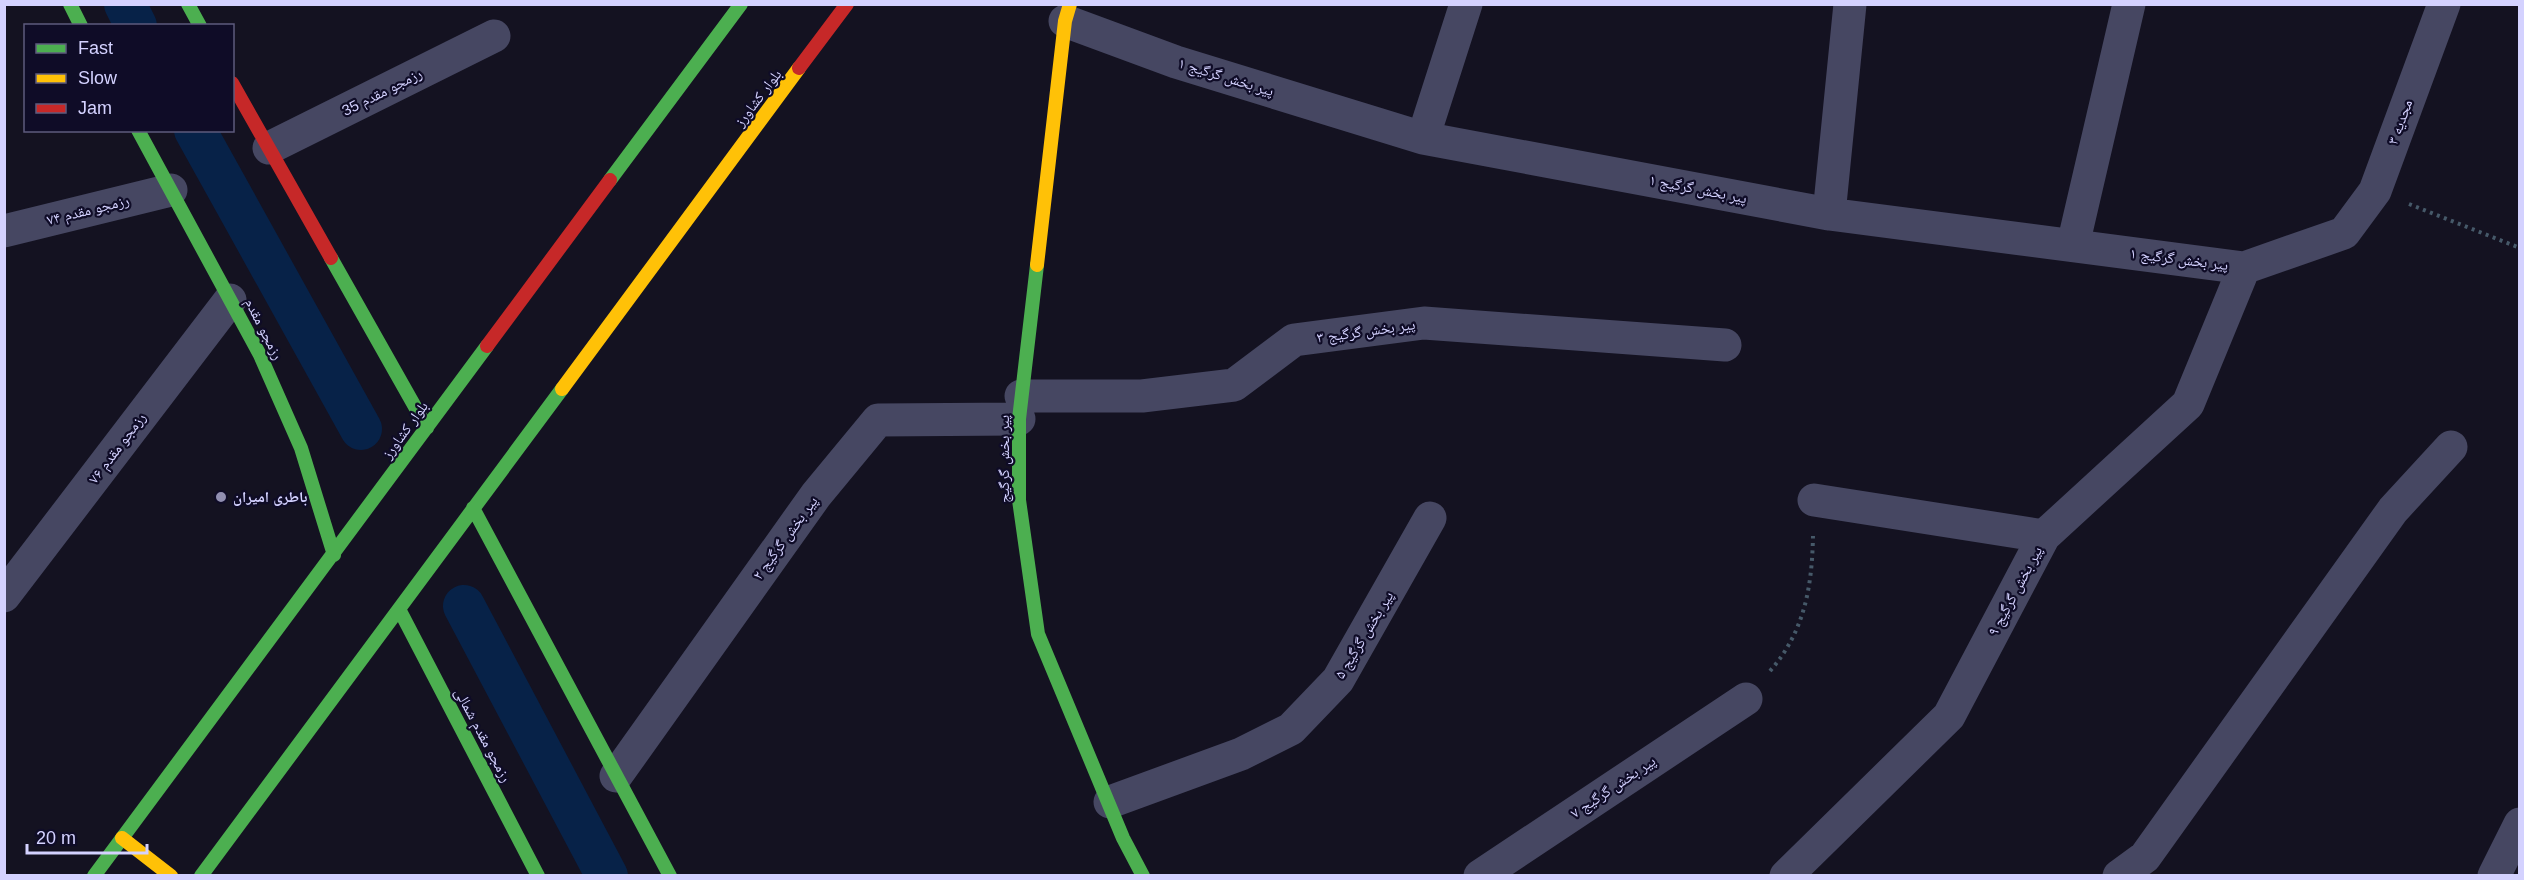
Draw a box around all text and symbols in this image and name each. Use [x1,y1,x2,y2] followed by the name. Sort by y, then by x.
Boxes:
[24,24,234,132] legend
[78,38,113,58] text: Fast
[1176,54,1276,101] street label: پیر بخش گرگیج ۱
[339,64,426,121] street label: رزمجو مقدم 35
[730,66,785,131] street label: بلوار کشاورز
[78,68,118,88] text: Slow
[2384,97,2416,147] street label: مجدیه ۳
[78,98,112,118] text: Jam
[1647,171,1748,208] street label: پیر بخش گرگیج ۱
[45,191,132,230] street label: رزمجو مقدم ۷۴
[2129,244,2229,275] street label: پیر بخش گرگیج ۱
[240,295,287,363] street label: رزمجو مقدم
[1316,315,1416,348] street label: پیر بخش گرگیج ۳
[377,398,432,463] street label: بلوار کشاورز
[84,409,150,488] street label: رزمجو مقدم ۷۶
[995,415,1014,503] street label: پیر بخش گرگیج
[233,488,307,506] place label: باطری امیران
[214,490,228,504] marker: باطری امیران
[749,493,822,584] street label: پیر بخش گرگیج ۲
[1984,543,2047,639] street label: پیر بخش گرگیج ۹
[1331,588,1398,683] street label: پیر بخش گرگیج ۵
[450,685,516,786] street label: رزمجو مقدم شمالی
[1567,752,1660,823] street label: پیر بخش گرگیج ۷
[27,817,147,855] scale bar
[36,828,76,848] text: 20 m

